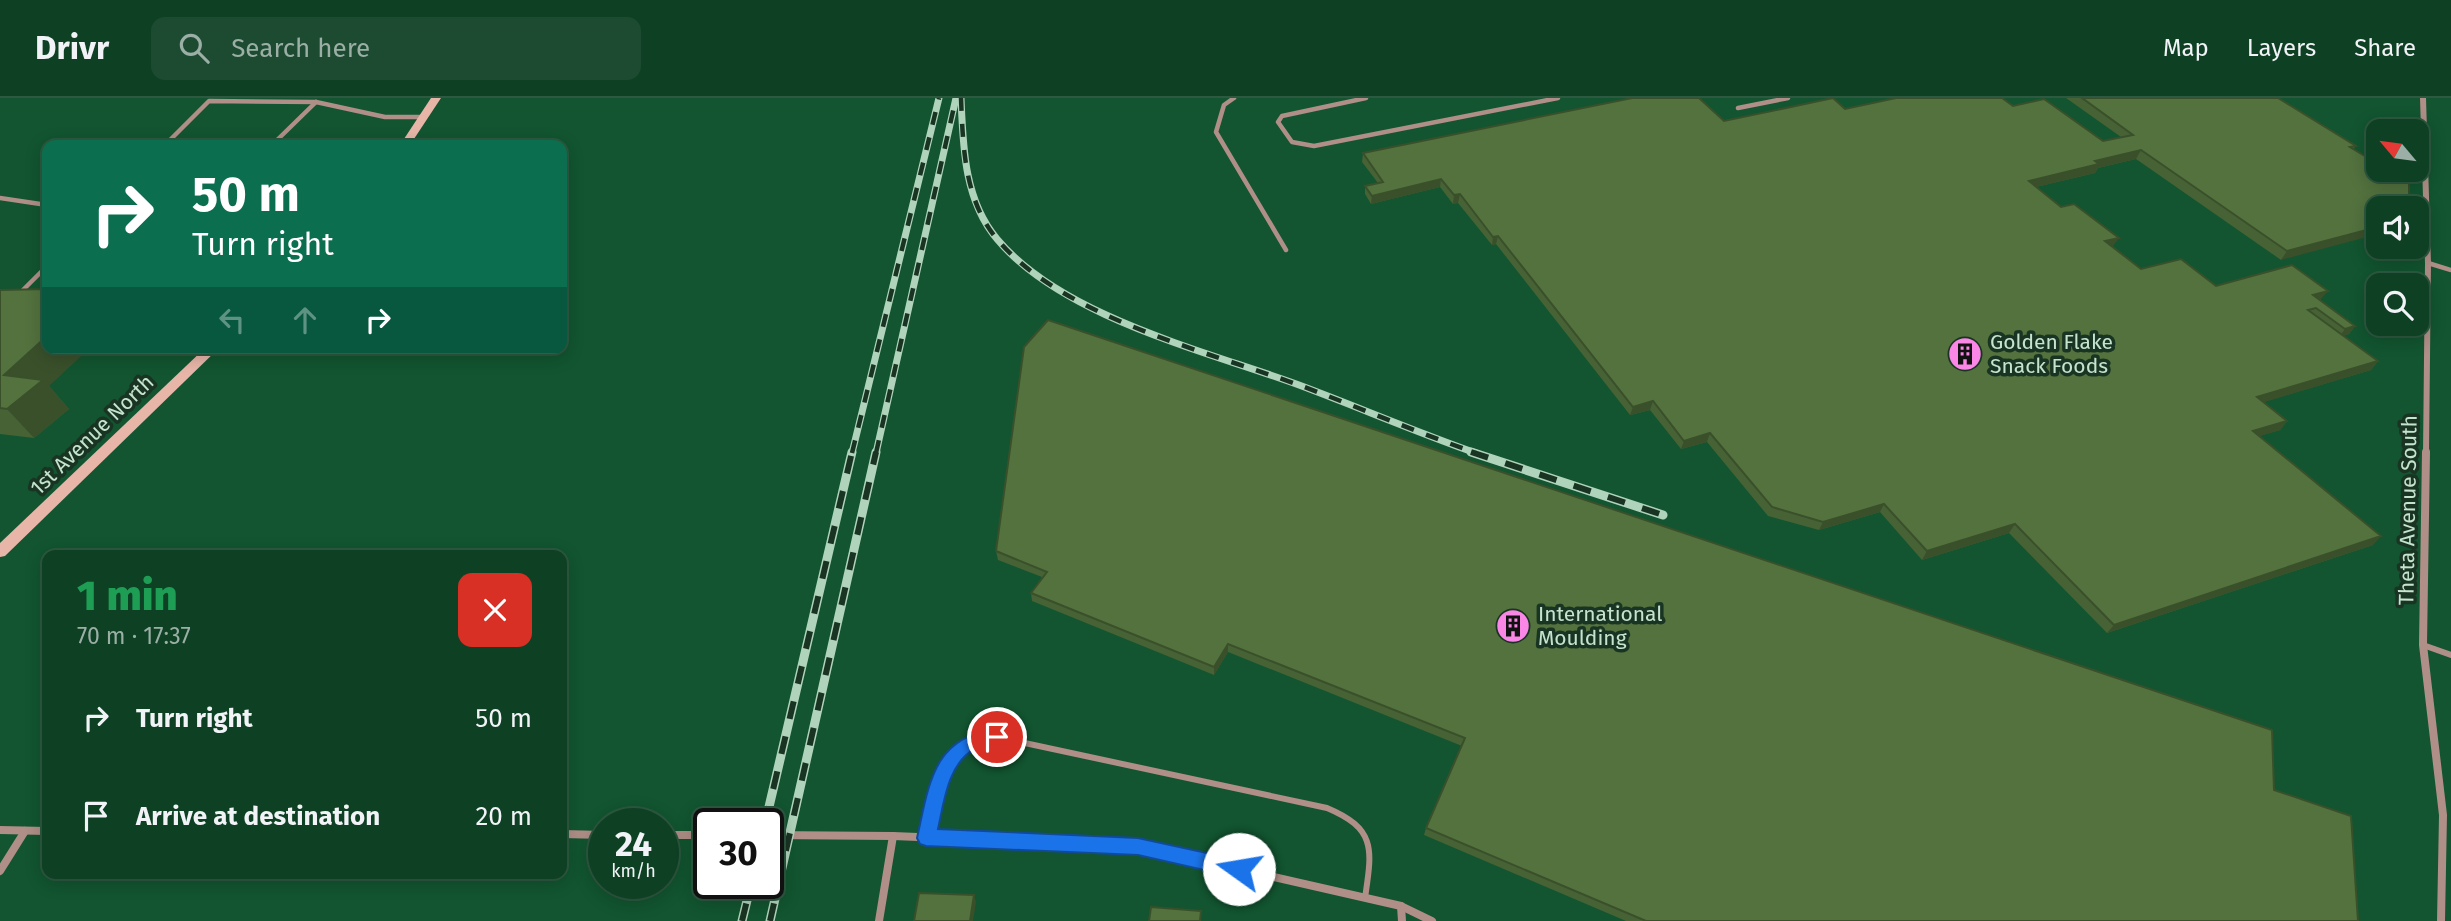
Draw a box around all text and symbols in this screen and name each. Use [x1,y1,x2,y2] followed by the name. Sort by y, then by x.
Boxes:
[151,17,641,80] search box
[35,28,109,68] text: Drivr
[175,29,213,67] icon: search
[231,33,370,64] text: Search here
[2163,34,2209,62] text: Map
[2247,34,2316,62] text: Layers
[2354,34,2416,62] text: Share
[2366,119,2429,182] north arrow
[2366,119,2429,336] map controls
[192,165,300,224] text: 50 m
[77,168,168,259] icon: right
[2366,196,2429,259] button: sound
[192,225,334,263] text: Turn right
[2366,273,2429,336] button: search
[213,301,251,339] icon: left
[286,301,324,339] icon: ahead
[359,301,397,339] icon: right
[1990,329,2113,379] place label: Golden Flake Snack Foods
[1946,335,1984,373] building icon: Golden Flake Snack Foods
[25,369,159,501] street label: 1st Avenue North
[2393,415,2423,605] street label: Theta Avenue South
[77,571,178,621] text: 1 min
[458,573,532,647] button: close
[1538,601,1663,651] place label: International Moulding
[1494,607,1532,645] building icon: International Moulding
[77,622,191,650] text: 70 m · 17:37
[77,699,115,737] icon: right
[136,703,253,734] text: Turn right
[475,703,532,734] text: 50 m
[967,707,1027,767] pin
[978,718,1016,756] icon: arrive
[77,797,115,835] icon: arrive
[136,801,380,832] text: Arrive at destination
[475,801,532,832] text: 20 m
[693,808,784,899] speed limit sign: 30
[615,823,652,865] text: 24
[1202,832,1276,906] position arrow
[611,860,656,882] text: km/h

